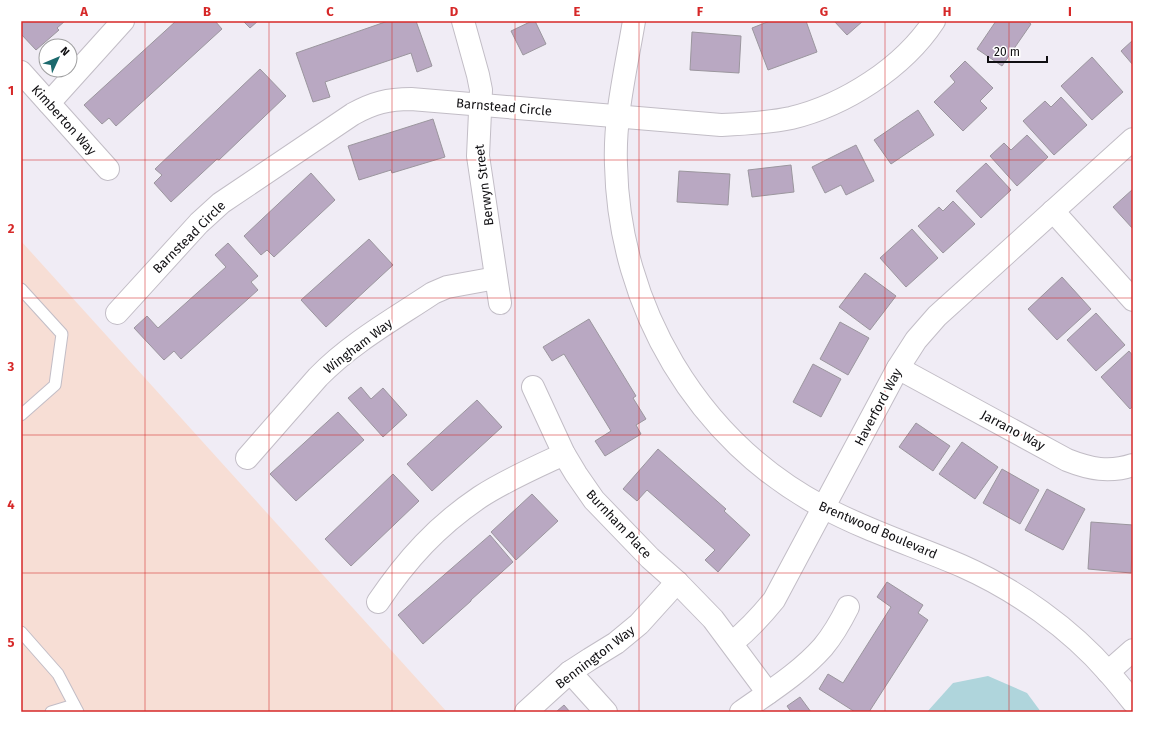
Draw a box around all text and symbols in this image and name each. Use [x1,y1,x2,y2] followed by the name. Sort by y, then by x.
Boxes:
[79,4,88,19] text: A
[203,4,211,19] text: B
[326,4,334,19] text: C
[450,4,459,19] text: D
[574,4,581,19] text: E
[697,4,704,19] text: F
[820,4,828,19] text: G
[943,4,951,19] text: H
[1068,4,1072,19] text: I
[38,38,78,78] north arrow
[988,38,1047,64] scale bar
[58,44,72,59] text: N
[994,45,1020,59] text: 20 m
[29,82,100,159] street label: Kimberton Way
[8,83,14,98] text: 1
[456,95,552,119] street label: Barnstead Circle
[472,143,496,227] street label: Berwyn Street
[150,198,228,276] street label: Barnstead Circle
[8,221,15,236] text: 2
[321,315,396,377] street label: Wingham Way
[7,359,15,374] text: 3
[851,365,905,448] street label: Haverford Way
[979,407,1048,453] street label: Jarrano Way
[583,486,655,562] street label: Burnham Place
[7,497,15,512] text: 4
[817,498,939,562] street label: Brentwood Boulevard
[553,622,638,692] street label: Bennington Way
[8,635,15,650] text: 5

